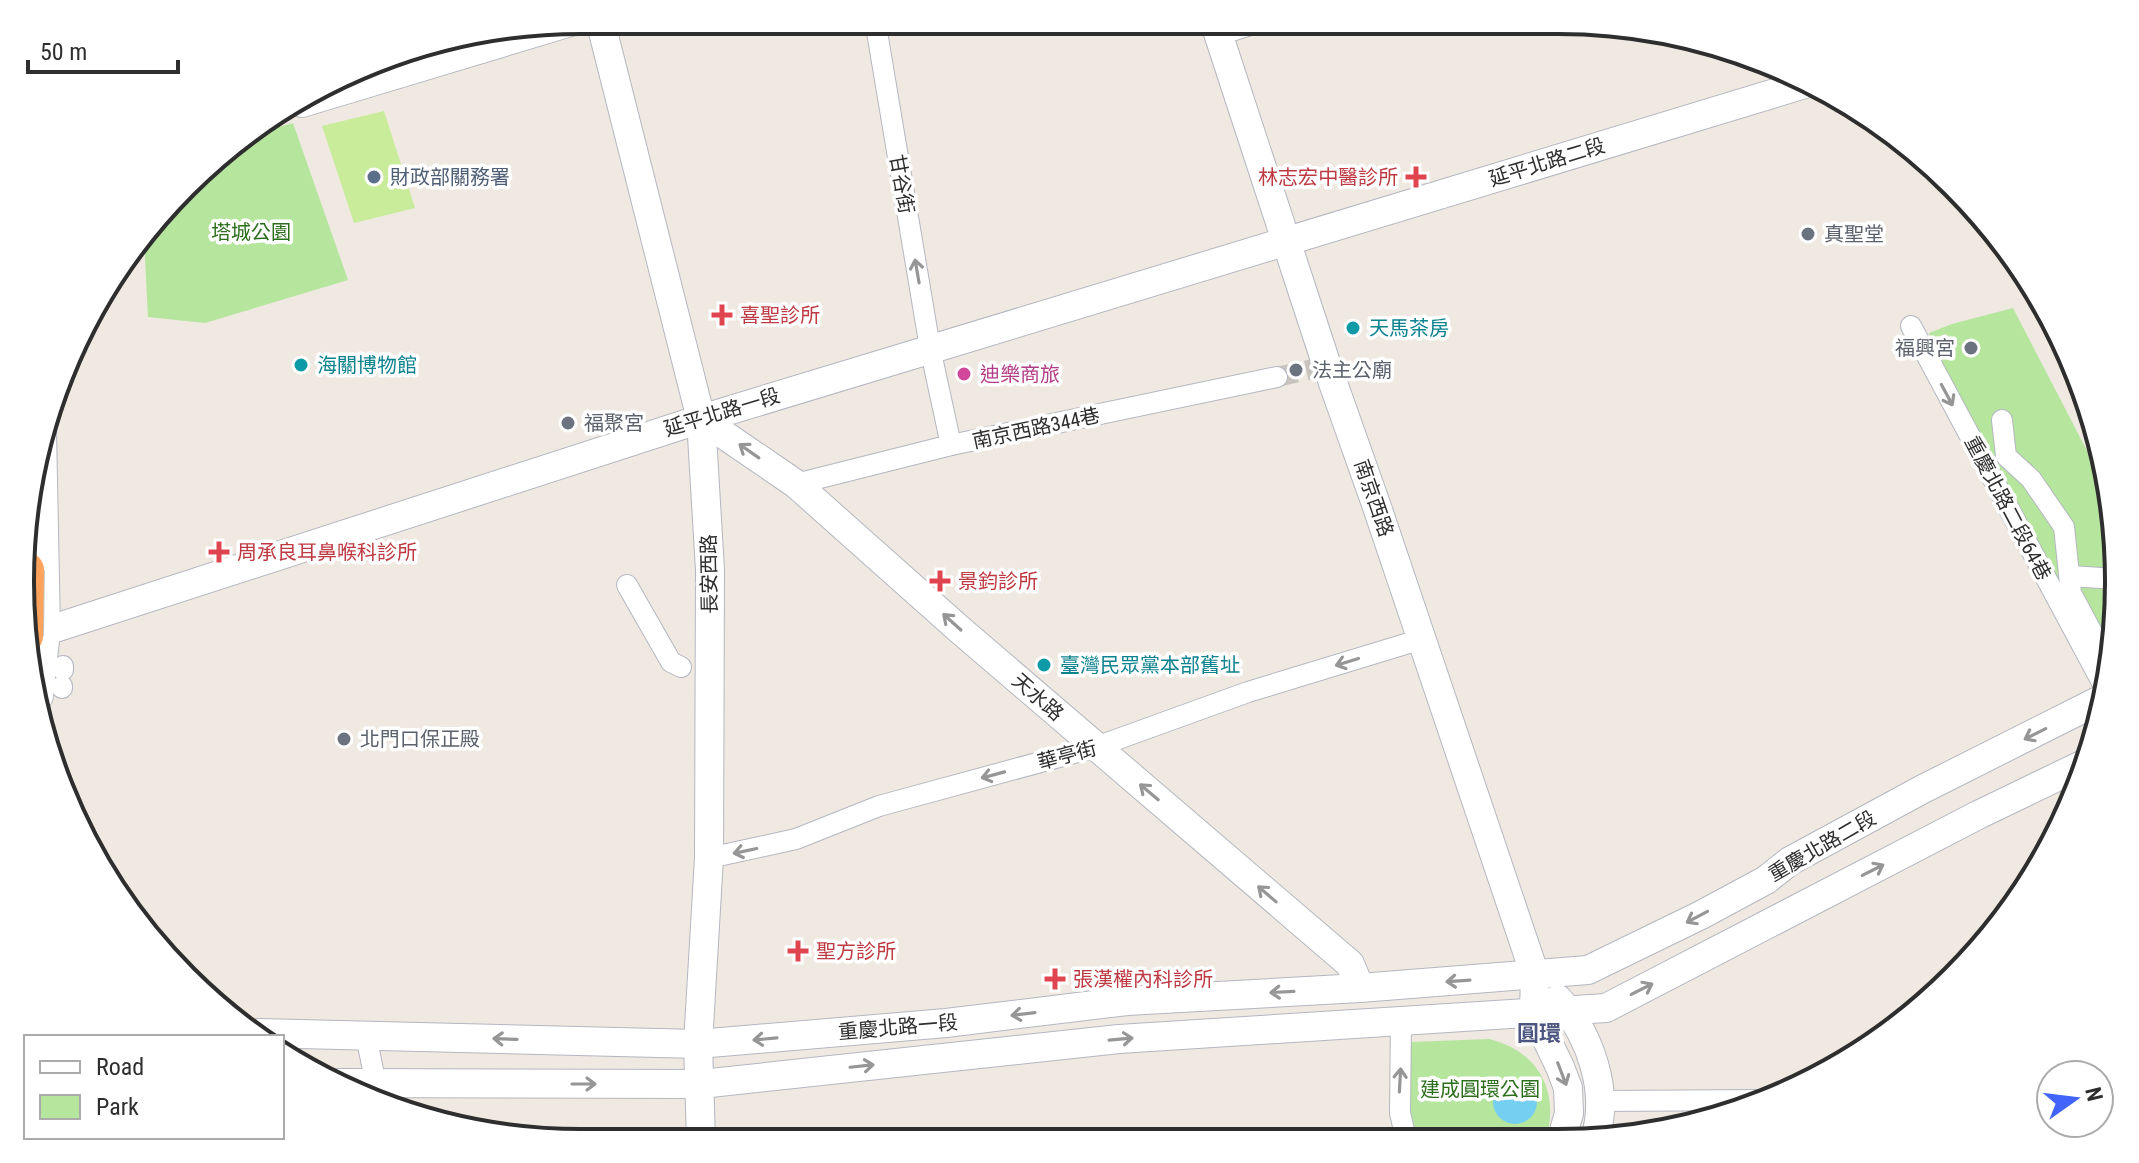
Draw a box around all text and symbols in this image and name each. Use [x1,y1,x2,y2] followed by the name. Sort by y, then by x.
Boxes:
[28,24,178,74] scale bar
[40,38,87,66] text: 50 m
[1486,133,1608,191] street label: 延平北路二段
[885,152,919,216] street label: 甘谷街
[390,165,510,189] place label: 財政部關務署
[1258,165,1398,189] place label: 林志宏中醫診所
[1405,166,1427,188] marker: 林志宏中醫診所
[365,168,383,186] marker: 財政部關務署
[211,220,291,244] park label: 塔城公園
[1824,222,1884,246] place label: 真聖堂
[1799,225,1817,243] marker: 真聖堂
[908,259,923,285] one-way arrow
[740,303,820,327] place label: 喜聖診所
[711,304,733,326] marker: 喜聖診所
[1369,316,1449,340] place label: 天馬茶房
[1344,319,1362,337] marker: 天馬茶房
[1895,336,1955,360] place label: 福興宮
[1962,339,1980,357] marker: 福興宮
[317,353,417,377] place label: 海關博物館
[292,356,310,374] marker: 海關博物館
[1312,358,1392,382] place label: 法主公廟
[1287,361,1305,379] marker: 法主公廟
[980,362,1060,386] place label: 迪樂商旅
[955,365,973,383] marker: 迪樂商旅
[1940,382,1956,406] one-way arrow
[661,383,783,441] street label: 延平北路一段
[970,403,1102,453] street label: 南京西路344巷
[584,411,644,435] place label: 福聚宮
[559,414,577,432] marker: 福聚宮
[1960,432,2056,584] street label: 重慶北路二段64巷
[738,443,760,459] one-way arrow
[1350,456,1398,540] street label: 南京西路
[696,534,722,614] street label: 長安西路
[237,540,417,564] place label: 周承良耳鼻喉科診所
[208,541,230,563] marker: 周承良耳鼻喉科診所
[958,569,1038,593] place label: 景鈞診所
[929,570,951,592] marker: 景鈞診所
[943,614,963,632] one-way arrow
[1060,653,1240,677] place label: 臺灣民眾黨本部舊址
[1335,655,1360,670] one-way arrow
[1035,656,1053,674] marker: 臺灣民眾黨本部舊址
[1007,668,1069,726] street label: 天水路
[2023,726,2047,742] one-way arrow
[360,727,480,751] place label: 北門口保正殿
[335,730,353,748] marker: 北門口保正殿
[1035,736,1099,774] street label: 華亭街
[981,768,1007,783] one-way arrow
[1139,783,1159,801] one-way arrow
[1764,806,1880,886] street label: 重慶北路二段
[733,844,758,859] one-way arrow
[1860,861,1884,877] one-way arrow
[1258,885,1278,903] one-way arrow
[1686,909,1710,925] one-way arrow
[816,939,896,963] place label: 聖方診所
[787,940,809,962] marker: 聖方診所
[1073,967,1213,991] place label: 張漢權內科診所
[1044,968,1066,990] marker: 張漢權內科診所
[1445,974,1472,989] one-way arrow
[1629,981,1653,997] one-way arrow
[1269,985,1296,1000] one-way arrow
[1010,1006,1037,1021] one-way arrow
[837,1010,959,1044] street label: 重慶北路一段
[1517,1021,1561,1046] district label: 圓環
[752,1031,778,1046] one-way arrow
[492,1032,519,1047] one-way arrow
[1107,1032,1133,1047] one-way arrow
[24,1035,284,1139] legend
[96,1053,144,1081] text: Road
[848,1059,875,1074] one-way arrow
[2035,1059,2115,1139] north arrow
[1556,1061,1570,1086] one-way arrow
[1393,1067,1408,1094] one-way arrow
[570,1076,597,1092] one-way arrow
[1420,1077,1540,1101] park label: 建成圓環公園
[2080,1085,2108,1104] text: N
[96,1093,139,1121] text: Park

